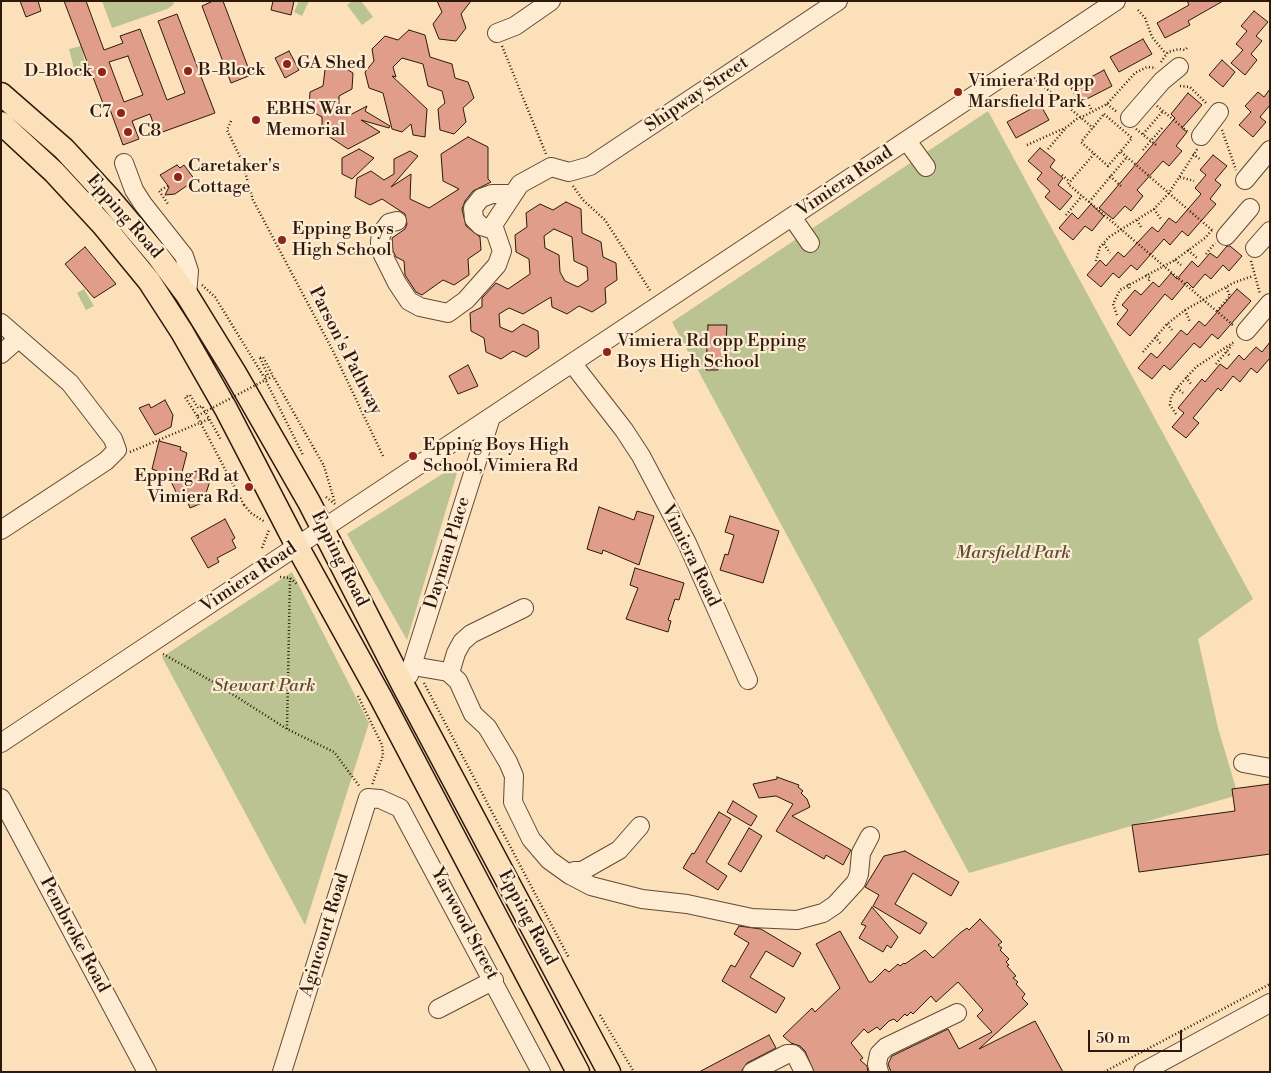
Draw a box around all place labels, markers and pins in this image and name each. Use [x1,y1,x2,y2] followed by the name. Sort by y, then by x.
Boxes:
[297,53,366,75] place label: GA Shed
[281,58,293,70] marker: GA Shed
[198,60,265,82] place label: B-Block
[24,61,92,83] place label: D-Block
[182,65,194,77] marker: B-Block
[96,66,108,78] marker: D-Block
[968,71,1094,114] place label: Vimiera Rd opp Marsfield Park
[952,86,964,98] marker: Vimiera Rd opp Marsfield Park
[266,99,352,142] place label: EBHS War Memorial
[90,102,111,124] place label: C7
[115,107,127,119] marker: C7
[250,114,262,126] marker: EBHS War Memorial
[138,121,161,143] place label: C8
[122,126,134,138] marker: C8
[188,156,280,198] place label: Caretaker's Cottage
[172,171,184,183] marker: Caretaker's Cottage
[292,219,394,262] place label: Epping Boys High School
[276,234,288,246] marker: Epping Boys High School
[617,331,806,374] place label: Vimiera Rd opp Epping Boys High School
[601,346,613,358] marker: Vimiera Rd opp Epping Boys High School
[423,435,578,478] place label: Epping Boys High School, Vimiera Rd
[407,450,419,462] marker: Epping Boys High School, Vimiera Rd
[134,466,239,508] place label: Epping Rd at Vimiera Rd
[243,481,255,493] marker: Epping Rd at Vimiera Rd

